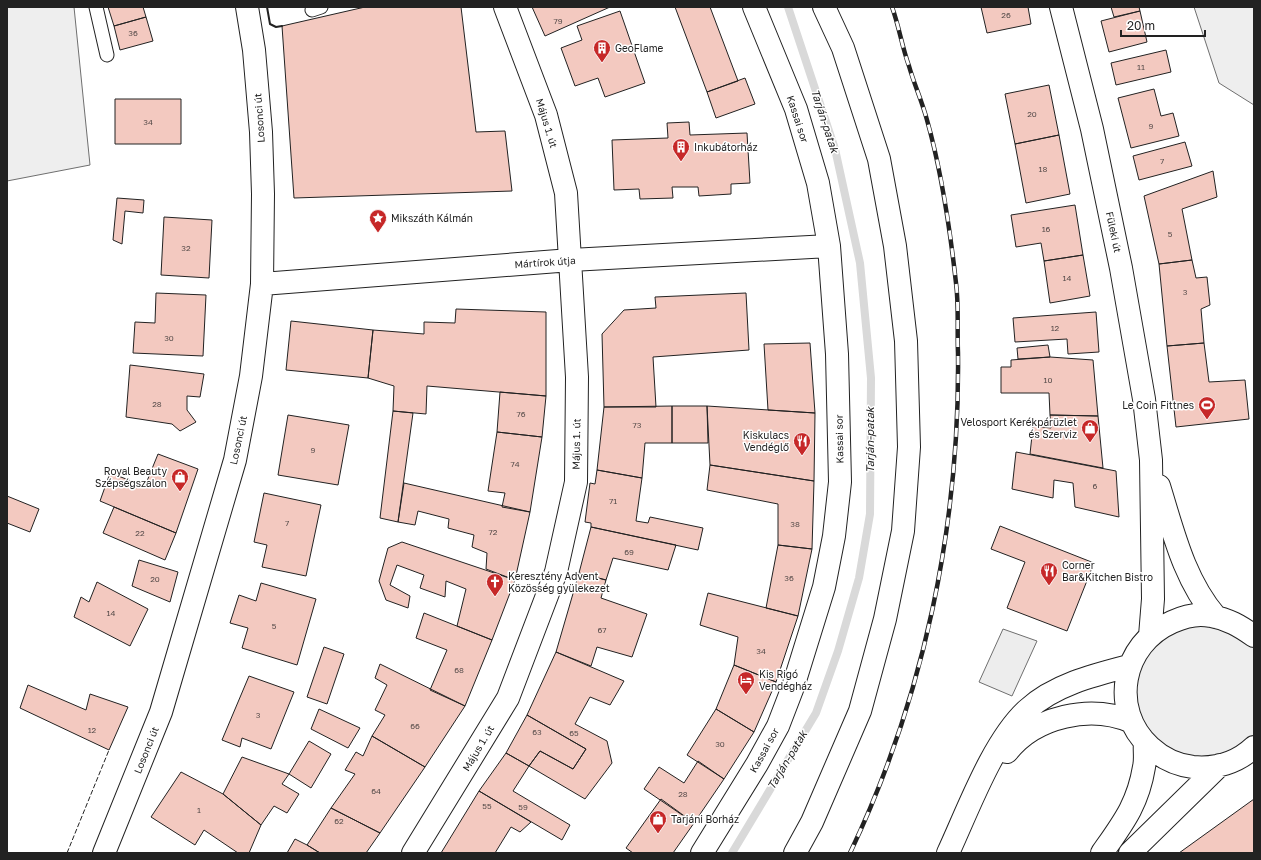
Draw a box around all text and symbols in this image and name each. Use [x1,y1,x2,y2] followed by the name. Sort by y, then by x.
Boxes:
[1001,10,1011,20] house number: 26
[1121,12,1205,38] scale bar
[553,16,563,26] house number: 79
[1127,18,1155,33] text: 20 m
[128,28,138,38] house number: 36
[592,38,612,63] building icon: GeoFlame
[615,42,663,54] place label: GeoFlame
[1137,62,1145,72] house number: 11
[808,87,842,156] water label: Tarján-patak
[251,93,267,143] street label: Losonci út
[785,94,811,144] street label: Kassai sor
[534,97,560,149] street label: Május 1. út
[1027,109,1037,119] house number: 20
[143,117,153,127] house number: 34
[1149,121,1154,131] house number: 9
[671,137,691,162] building icon: Inkubátorház
[694,141,758,153] place label: Inkubátorház
[1160,156,1164,166] house number: 7
[1039,164,1047,174] house number: 18
[368,208,388,233] place icon: Mikszáth Kálmán
[1104,210,1124,254] street label: Füleki út
[391,212,473,224] place label: Mikszáth Kálmán
[1042,224,1051,234] house number: 16
[1168,229,1173,239] house number: 5
[181,243,191,253] house number: 32
[514,254,576,270] street label: Mártírok útja
[1063,273,1071,283] house number: 14
[1183,287,1188,297] house number: 3
[1051,323,1060,333] house number: 12
[164,333,174,343] house number: 30
[1044,375,1052,385] house number: 10
[1197,395,1217,420] sports icon: Le Coin Fittnes
[152,399,162,409] house number: 28
[1122,399,1194,411] place label: Le Coin Fittnes
[863,405,877,473] water label: Tarján-patak
[516,409,526,419] house number: 76
[227,414,249,466] street label: Losonci út
[833,414,845,464] street label: Kassai sor
[960,416,1077,440] place label: Velosport Kerékpárüzlet és Szerviz
[570,418,582,470] street label: Május 1. út
[1080,418,1100,443] shop icon: Velosport Kerékpárüzlet és Szerviz
[633,420,642,430] house number: 73
[743,429,789,453] place label: Kiskulacs Vendéglő
[792,431,812,456] restaurant icon: Kiskulacs Vendéglő
[311,445,316,455] house number: 9
[510,459,520,469] house number: 74
[95,465,167,489] place label: Royal Beauty Szépségszalon
[170,467,190,492] shop icon: Royal Beauty Szépségszalon
[1093,481,1098,491] house number: 6
[609,496,617,506] house number: 71
[285,518,289,528] house number: 7
[790,519,800,529] house number: 38
[489,527,498,537] house number: 72
[135,528,145,538] house number: 22
[624,547,634,557] house number: 69
[1062,559,1153,583] place label: Corner Bar&Kitchen Bistro
[1039,561,1059,586] restaurant icon: Corner Bar&Kitchen Bistro
[508,570,610,594] place label: Keresztény Advent Közösség gyülekezet
[485,572,505,597] church icon: Keresztény Advent Közösség gyülekezet
[784,573,794,583] house number: 36
[150,574,160,584] house number: 20
[107,608,115,618] house number: 14
[272,621,277,631] house number: 5
[597,625,607,635] house number: 67
[756,646,766,656] house number: 34
[454,665,464,675] house number: 68
[759,668,812,692] place label: Kis Rigó Vendégház
[736,670,756,695] hotel icon: Kis Rigó Vendégház
[256,710,261,720] house number: 3
[410,721,420,731] house number: 66
[460,723,496,773] street label: Május 1. út
[88,725,97,735] house number: 12
[131,725,161,775] street label: Losonci út
[747,726,781,774] street label: Kassai sor
[532,727,542,737] house number: 63
[764,727,811,792] water label: Tarján-patak
[569,728,579,738] house number: 65
[715,739,725,749] house number: 30
[371,786,381,796] house number: 64
[678,789,688,799] house number: 28
[482,801,492,811] house number: 55
[518,802,528,812] house number: 59
[197,805,201,815] house number: 1
[648,809,668,834] shop icon: Tarjáni Borház
[671,813,739,825] place label: Tarjáni Borház
[334,816,344,826] house number: 62

